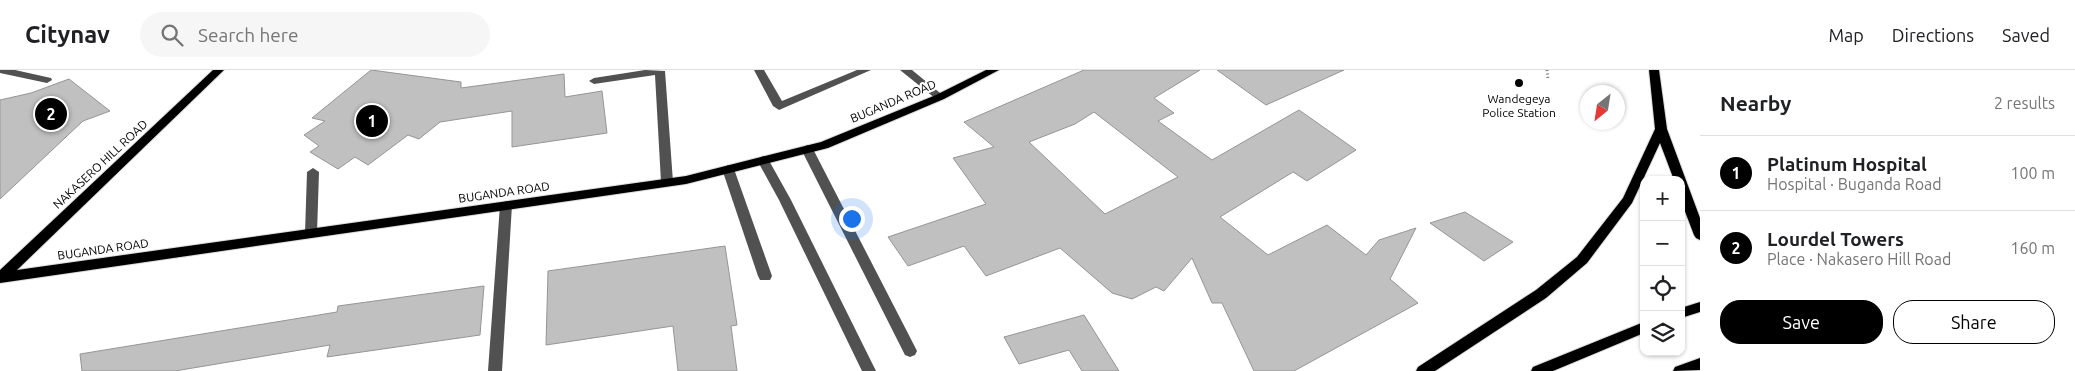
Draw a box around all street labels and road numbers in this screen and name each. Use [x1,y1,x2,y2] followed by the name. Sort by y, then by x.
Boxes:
[848,77,938,125] street label: BUGANDA ROAD
[50,117,150,211] street label: NAKASERO HILL ROAD
[458,179,550,205] street label: BUGANDA ROAD
[57,236,149,262] street label: BUGANDA ROAD

